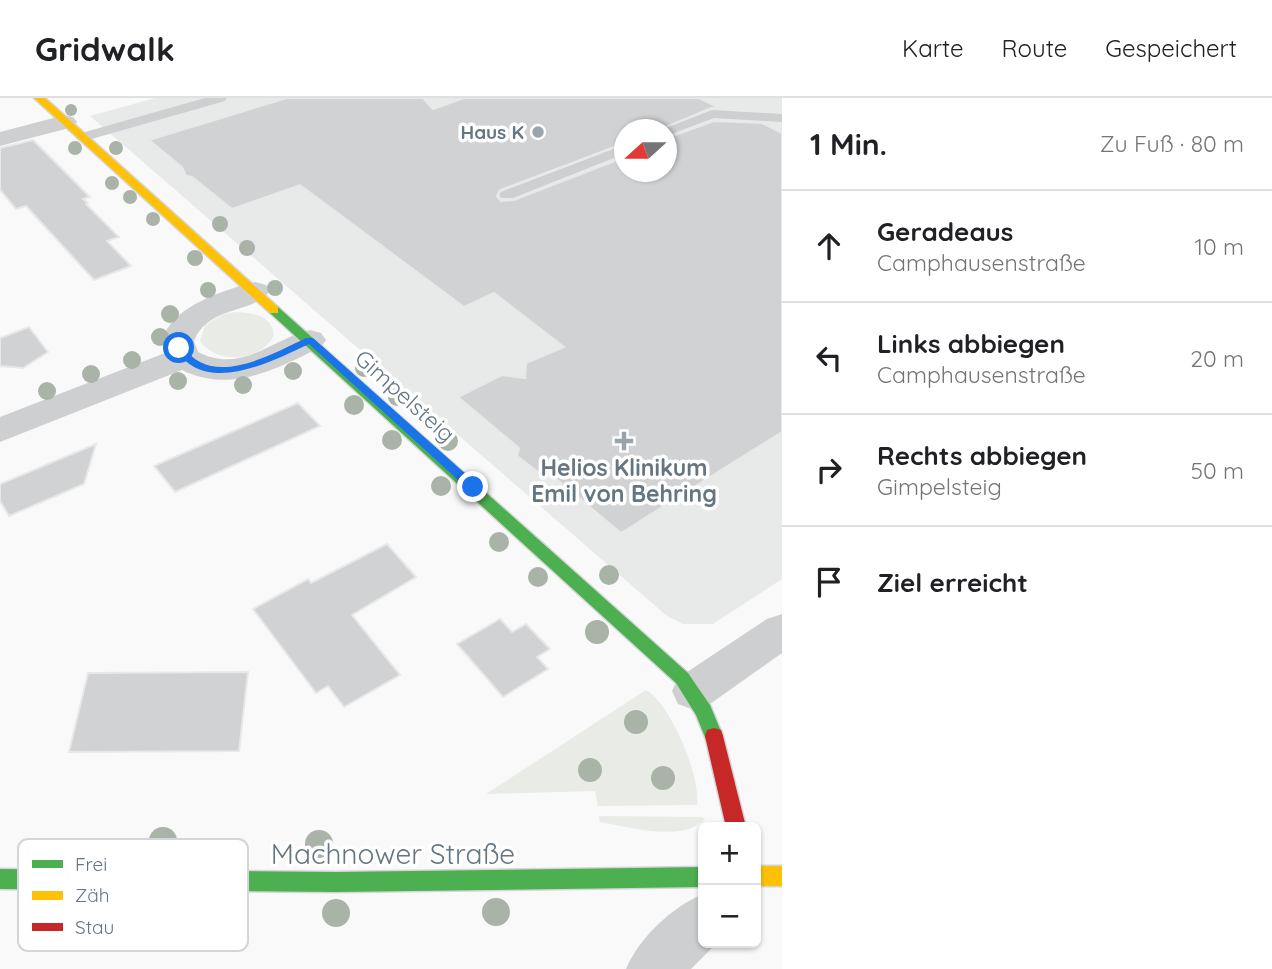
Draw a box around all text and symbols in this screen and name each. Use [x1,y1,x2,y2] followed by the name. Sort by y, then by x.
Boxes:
[35,28,175,69] text: Gridwalk
[902,33,964,63] text: Karte
[1002,33,1067,63] text: Route
[1105,33,1237,63] text: Gespeichert
[614,119,677,182] north arrow
[461,120,524,144] place label: Haus K
[530,124,546,140] marker: Haus K
[810,125,887,163] text: 1 Min.
[1100,129,1244,158] text: Zu Fuß · 80 m
[877,215,1013,248] text: Geradeaus
[810,227,848,265] icon: ahead
[1195,232,1244,261] text: 10 m
[877,248,1086,277] text: Camphausenstraße
[877,327,1065,360] text: Links abbiegen
[163,332,194,363] route start
[810,339,848,377] icon: left
[349,343,461,448] street label: Gimpelsteig
[1190,344,1244,373] text: 20 m
[877,360,1086,389] text: Camphausenstraße
[614,431,634,451] marker: Helios Klinikum Emil von Behring
[877,439,1087,472] text: Rechts abbiegen
[810,451,848,489] icon: right
[531,453,717,508] place label: Helios Klinikum Emil von Behring
[1191,456,1244,485] text: 50 m
[457,471,488,502] route end
[877,472,1002,501] text: Gimpelsteig
[810,563,848,601] icon: arrive
[877,566,1028,599] text: Ziel erreicht
[698,822,761,948] map controls
[698,822,761,885] button: +
[271,836,515,871] street label: Machnower Straße
[18,839,248,951] legend
[75,852,107,876] text: Frei
[75,883,110,907] text: Zäh
[698,885,761,948] button: −
[75,915,114,939] text: Stau

